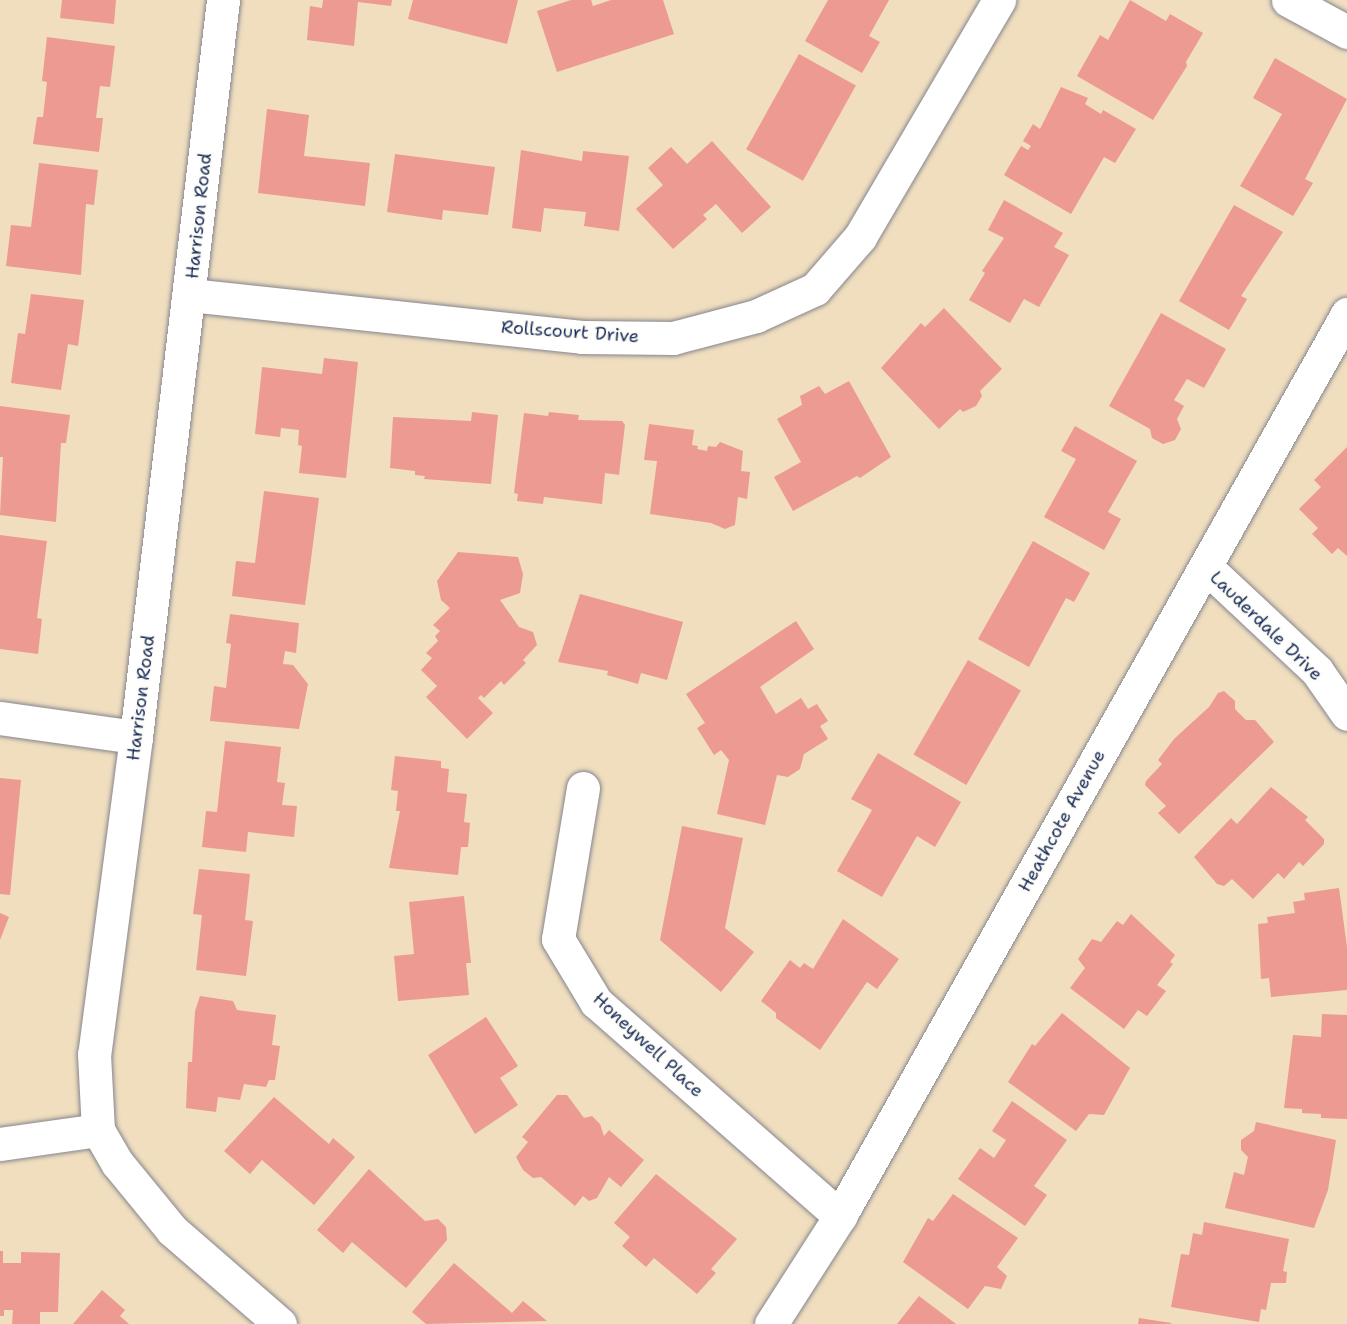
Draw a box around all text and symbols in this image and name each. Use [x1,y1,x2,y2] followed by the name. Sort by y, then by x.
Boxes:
[182,152,216,280] street label: Harrison Road
[500,316,640,348] street label: Rollscourt Drive
[1205,567,1327,685] street label: Lauderdale Drive
[123,634,159,762] street label: Harrison Road
[1014,746,1110,896] street label: Heathcote Avenue
[588,988,708,1102] street label: Honeywell Place

